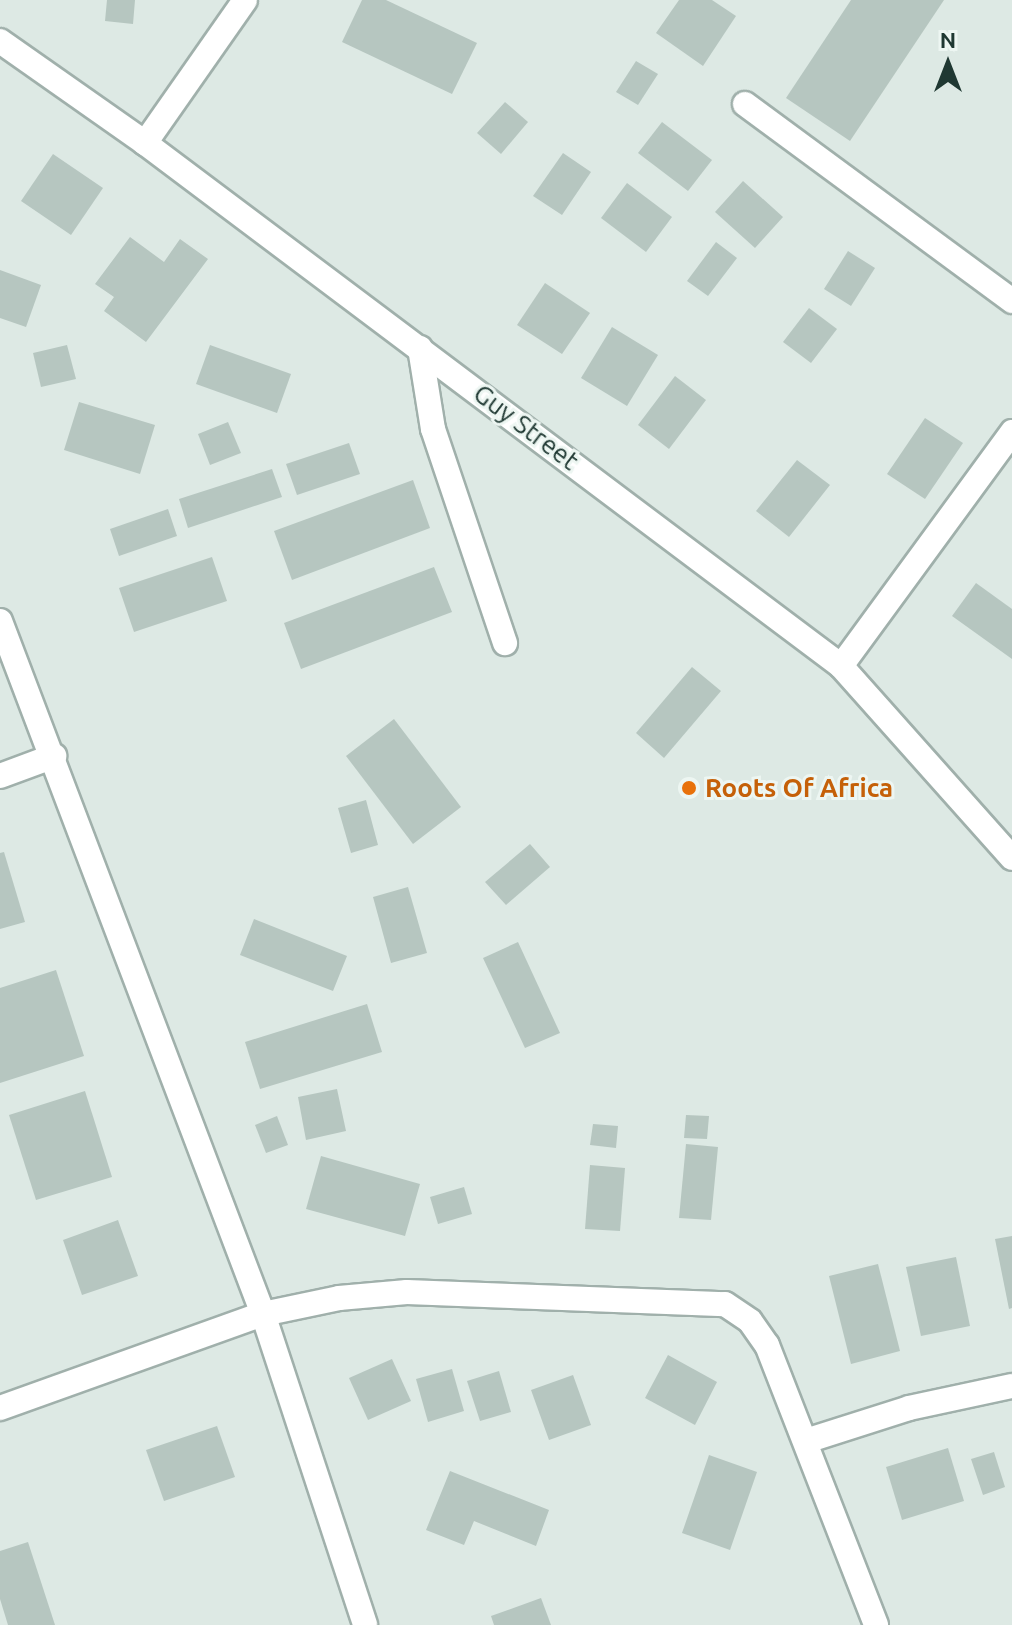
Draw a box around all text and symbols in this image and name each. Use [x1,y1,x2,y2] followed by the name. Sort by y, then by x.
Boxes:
[908,24,988,104] north arrow
[940,27,956,52] text: N
[467,377,585,477] street label: Guy Street
[705,772,893,804] place label: Roots Of Africa
[680,779,698,797] marker: Roots Of Africa

